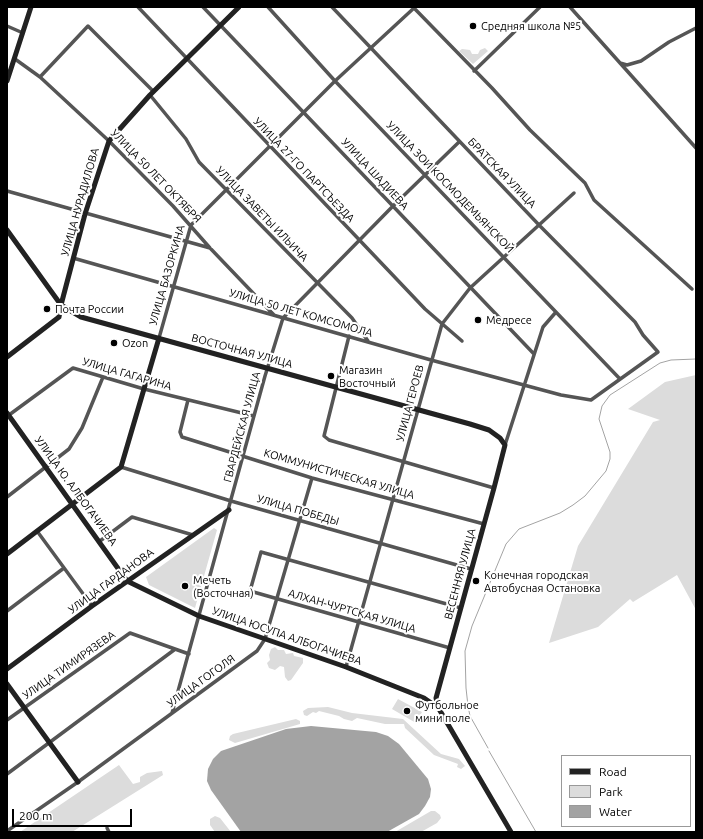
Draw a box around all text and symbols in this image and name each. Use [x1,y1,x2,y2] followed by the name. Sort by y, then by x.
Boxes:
[481,19,581,33] place label: Средняя школа №5
[468,21,478,31] marker: Средняя школа №5
[251,115,357,225] street label: УЛИЦА 27-ГО ПАРТСЪЕЗДА
[384,119,516,255] street label: УЛИЦА ЗОИ КОСМОДЕМЬЯНСКОЙ
[108,127,204,225] street label: УЛИЦА 50 ЛЕТ ОКТЯБРЯ
[465,135,539,211] street label: БРАТСКАЯ УЛИЦА
[339,136,411,212] street label: УЛИЦА ШАДИЕВА
[58,146,102,258] street label: УЛИЦА НУРАДИЛОВА
[213,164,311,264] street label: УЛИЦА ЗАВЕТЫ ИЛЬИЧА
[146,223,188,327] street label: УЛИЦА БАЗОРКИНА
[228,286,374,340] street label: УЛИЦА 50 ЛЕТ КОМСОМОЛА
[55,302,124,316] place label: Почта России
[42,304,52,314] marker: Почта России
[486,313,532,327] place label: Медресе
[473,315,483,325] marker: Медресе
[190,331,294,371] street label: ВОСТОЧНАЯ УЛИЦА
[122,336,148,350] place label: Ozon
[109,338,119,348] marker: Ozon
[81,355,173,393] street label: УЛИЦА ГАГАРИНА
[339,363,396,389] place label: Магазин Восточный
[393,363,427,443] street label: УЛИЦА ГЕРОЕВ
[221,370,263,484] street label: ГВАРДЕЙСКАЯ УЛИЦА
[326,371,336,381] marker: Магазин Восточный
[32,434,120,548] street label: УЛИЦА Ю. АЛБОГАЧИЕВА
[262,446,416,502] street label: КОММУНИСТИЧЕСКАЯ УЛИЦА
[255,492,341,528] street label: УЛИЦА ПОБЕДЫ
[441,527,479,621] street label: ВЕСЕННЯЯ УЛИЦА
[66,546,156,616] street label: УЛИЦА ГАРДАНОВА
[484,568,600,594] place label: Конечная городская Автобусная Остановка
[193,573,254,599] place label: Мечеть (Восточная)
[471,576,481,586] marker: Конечная городская Автобусная Остановка
[180,581,190,591] marker: Мечеть (Восточная)
[287,586,417,636] street label: АЛХАН-ЧУРТСКАЯ УЛИЦА
[210,604,364,668] street label: УЛИЦА ЮСУПА АЛБОГАЧИЕВА
[20,628,118,702] street label: УЛИЦА ТИМИРЯЗЕВА
[164,652,238,710] street label: УЛИЦА ГОГОЛЯ
[415,698,479,724] place label: Футбольное мини поле
[402,706,412,716] marker: Футбольное мини поле
[561,755,691,827] legend
[599,765,627,778] text: Road
[599,785,623,798] text: Park
[14,801,134,827] scale bar
[599,805,632,818] text: Water
[19,809,52,822] text: 200 m

